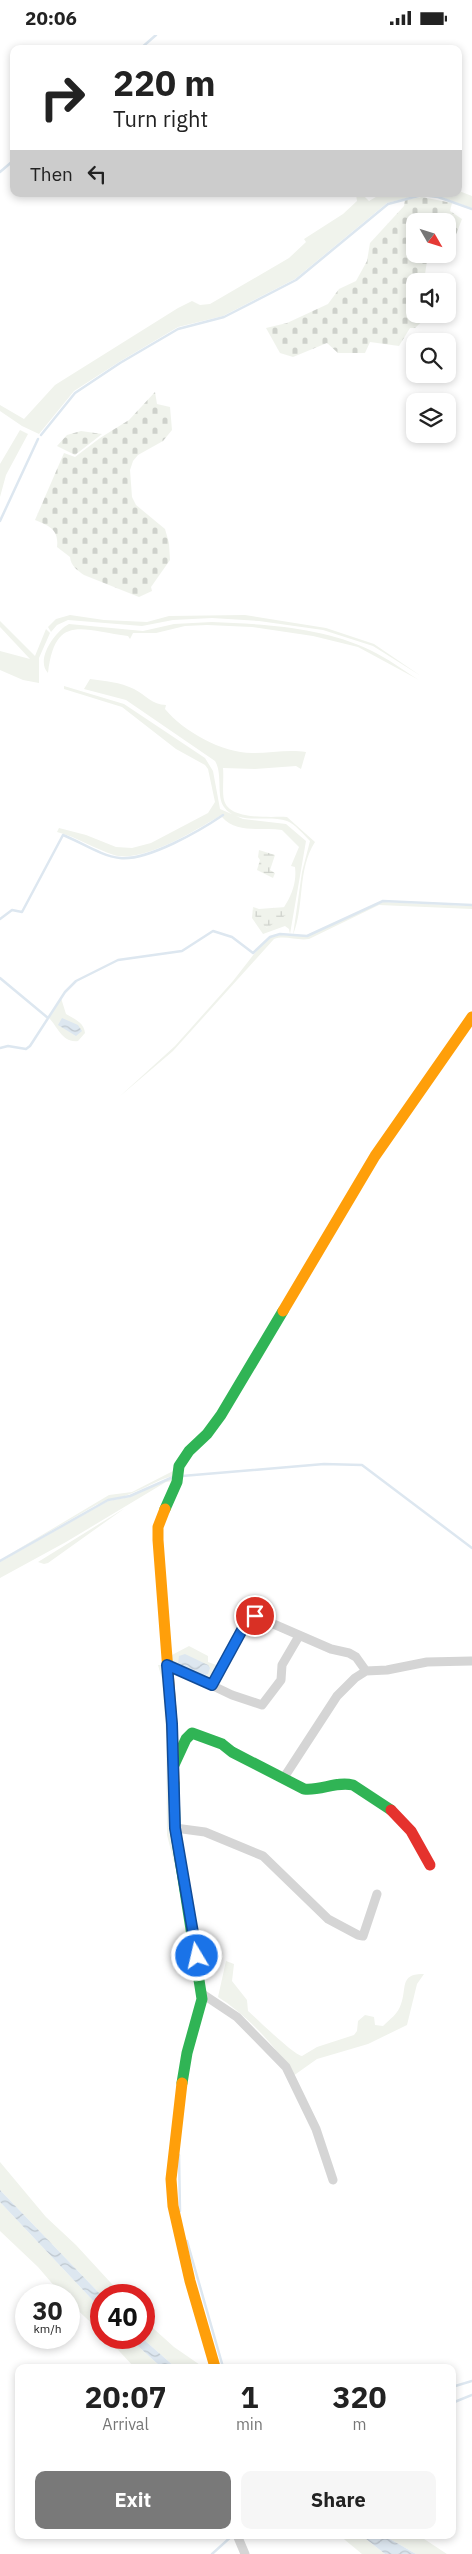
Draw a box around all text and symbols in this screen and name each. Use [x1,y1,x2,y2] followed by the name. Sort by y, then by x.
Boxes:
[25,6,77,30] text: 20:06
[113,60,216,106] text: 220 m
[30,65,95,130] icon: right
[113,104,208,133] text: Turn right
[83,160,111,188] icon: left
[30,162,73,186] text: Then
[406,213,456,263] north arrow
[406,213,456,443] map controls
[406,273,456,323] button: sound
[406,333,456,383] button: search
[406,393,456,443] button: layers
[234,1595,276,1637] pin
[241,1602,269,1630] icon: arrive
[170,1929,222,1981] position arrow
[90,2284,155,2349] speed limit sign: 40
[32,2294,63,2327] text: 30
[33,2321,62,2336] text: km/h
[85,2377,166,2416] text: 20:07
[240,2377,258,2416] text: 1
[332,2377,386,2416] text: 320
[102,2414,149,2434] text: Arrival
[236,2414,263,2434] text: min
[352,2414,366,2434] text: m
[35,2471,231,2529] button: Exit
[241,2471,436,2529] button: Share

